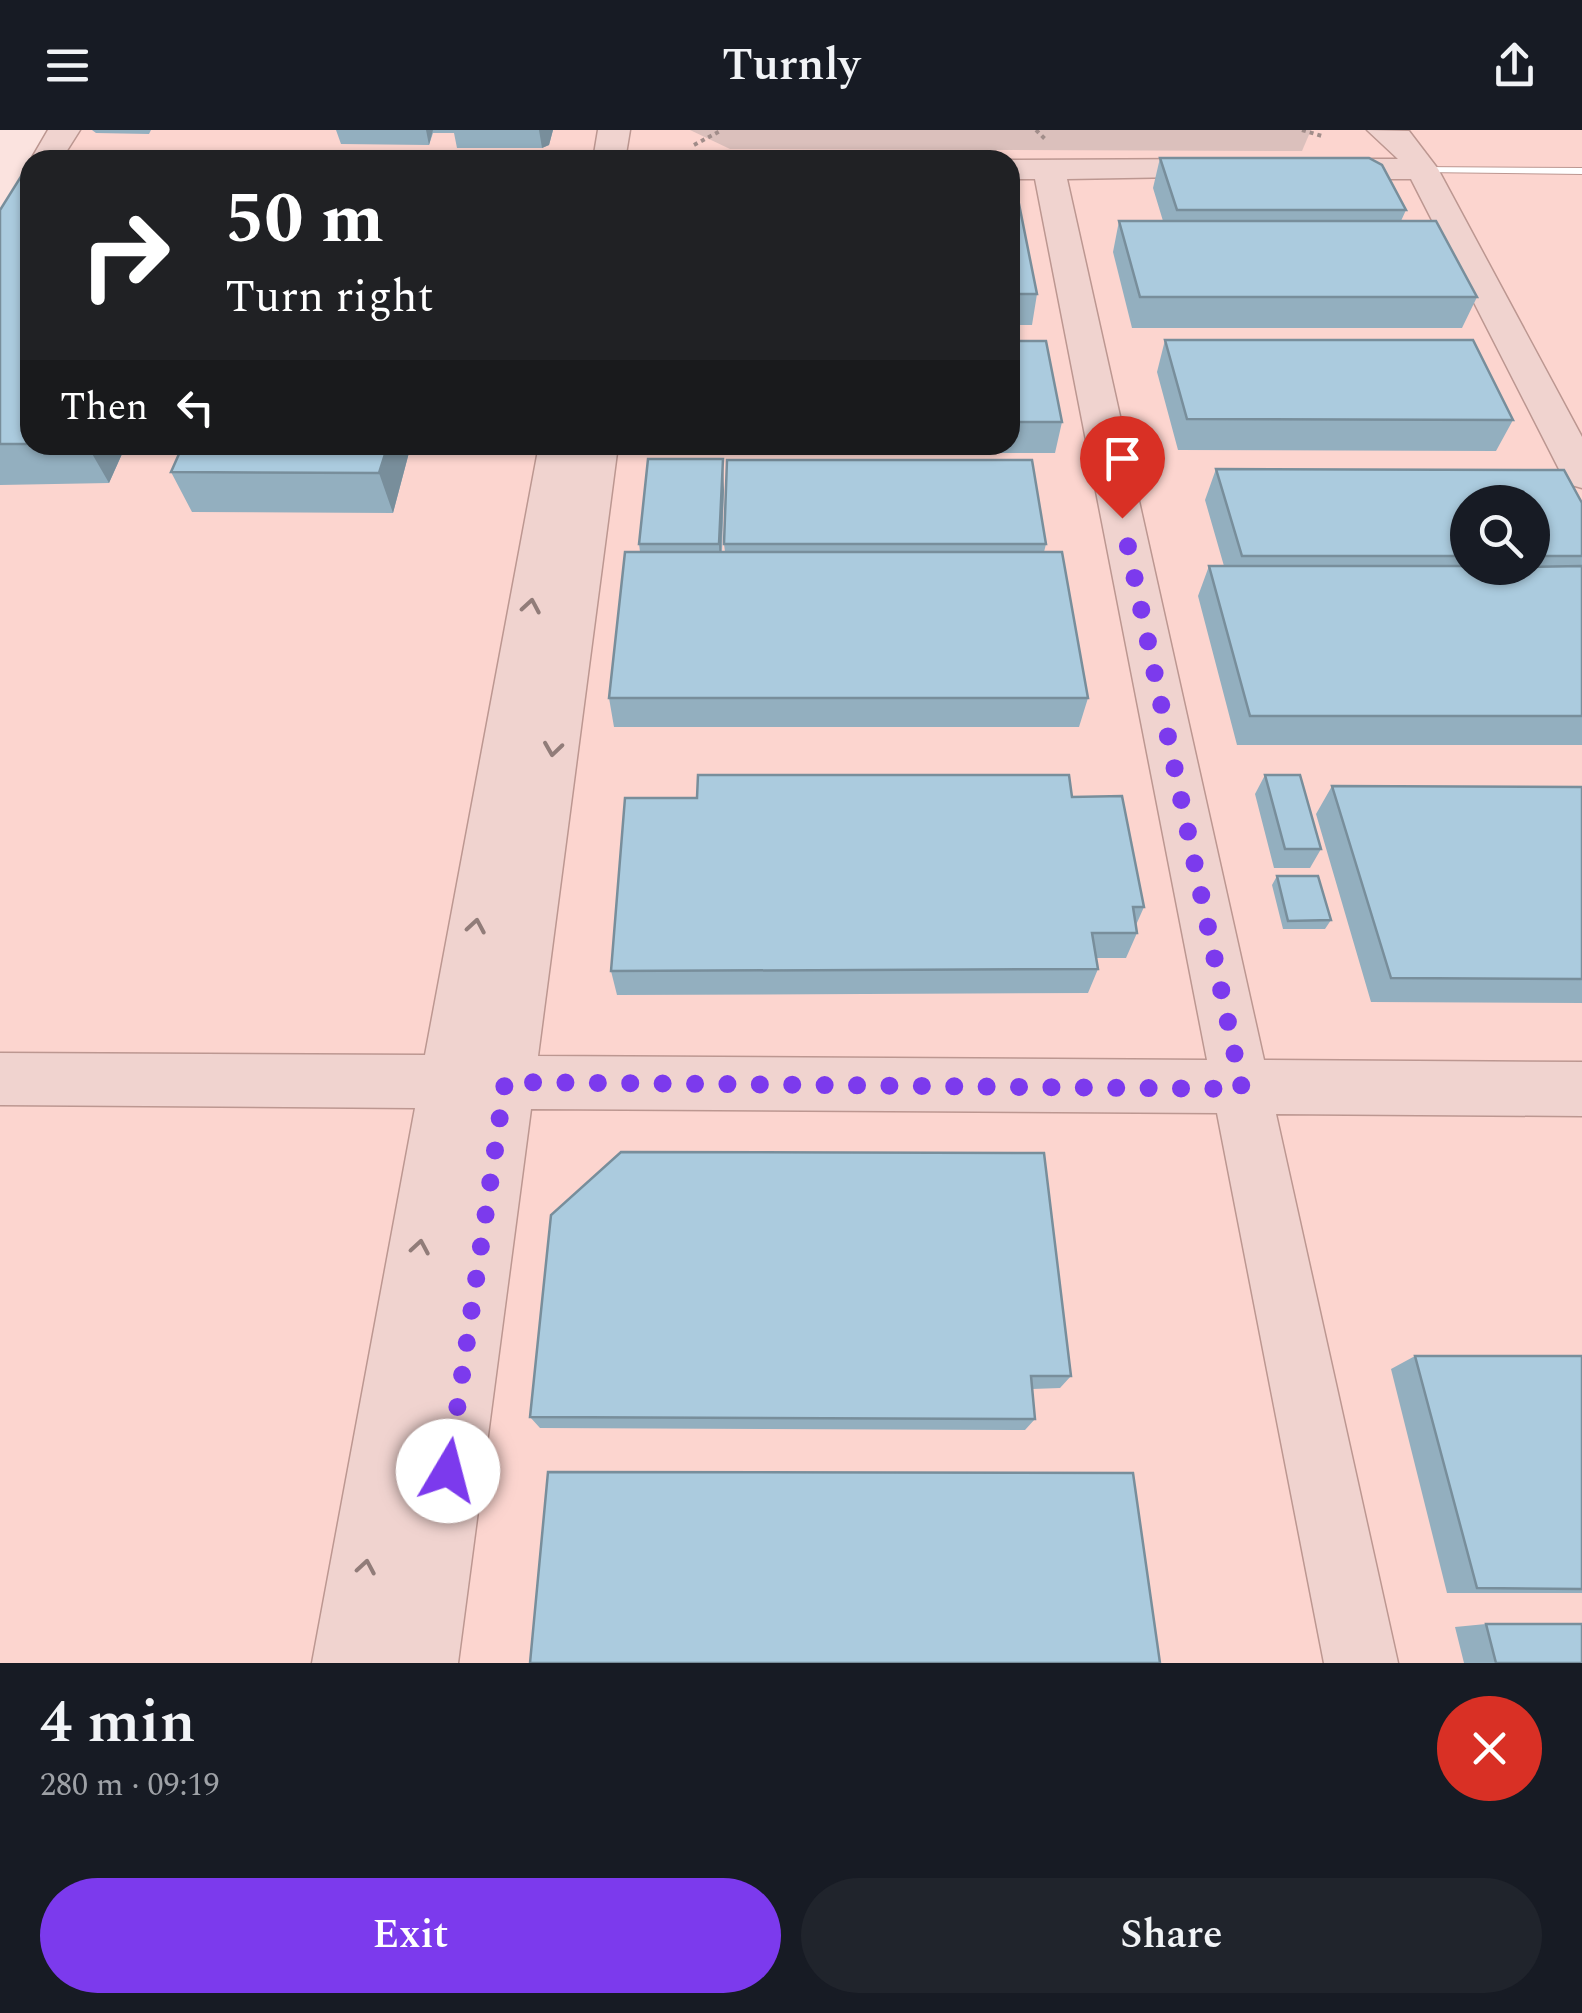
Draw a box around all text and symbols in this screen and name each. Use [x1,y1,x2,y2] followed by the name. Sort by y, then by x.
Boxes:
[722,31,860,100] text: Turnly
[40,38,95,93] icon: menu
[1487,38,1542,93] icon: share
[225,167,384,273] text: 50 m
[60,190,190,320] icon: right
[225,263,434,332] text: Turn right
[60,379,148,437] text: Then
[168,380,223,435] icon: left
[1080,416,1165,519] pin
[1095,431,1150,486] icon: arrive
[1450,485,1550,585] map controls
[1450,485,1550,585] button: search
[520,598,541,614] one-way arrow
[544,741,565,758] one-way arrow
[465,918,486,935] one-way arrow
[409,1238,430,1255] one-way arrow
[396,1419,500,1523] position arrow
[354,1559,375,1575] one-way arrow
[40,1677,196,1769] text: 4 min
[1437,1696,1542,1801] button: close
[40,1761,220,1810] text: 280 m · 09:19
[40,1878,781,1993] button: Exit
[801,1878,1542,1993] button: Share

